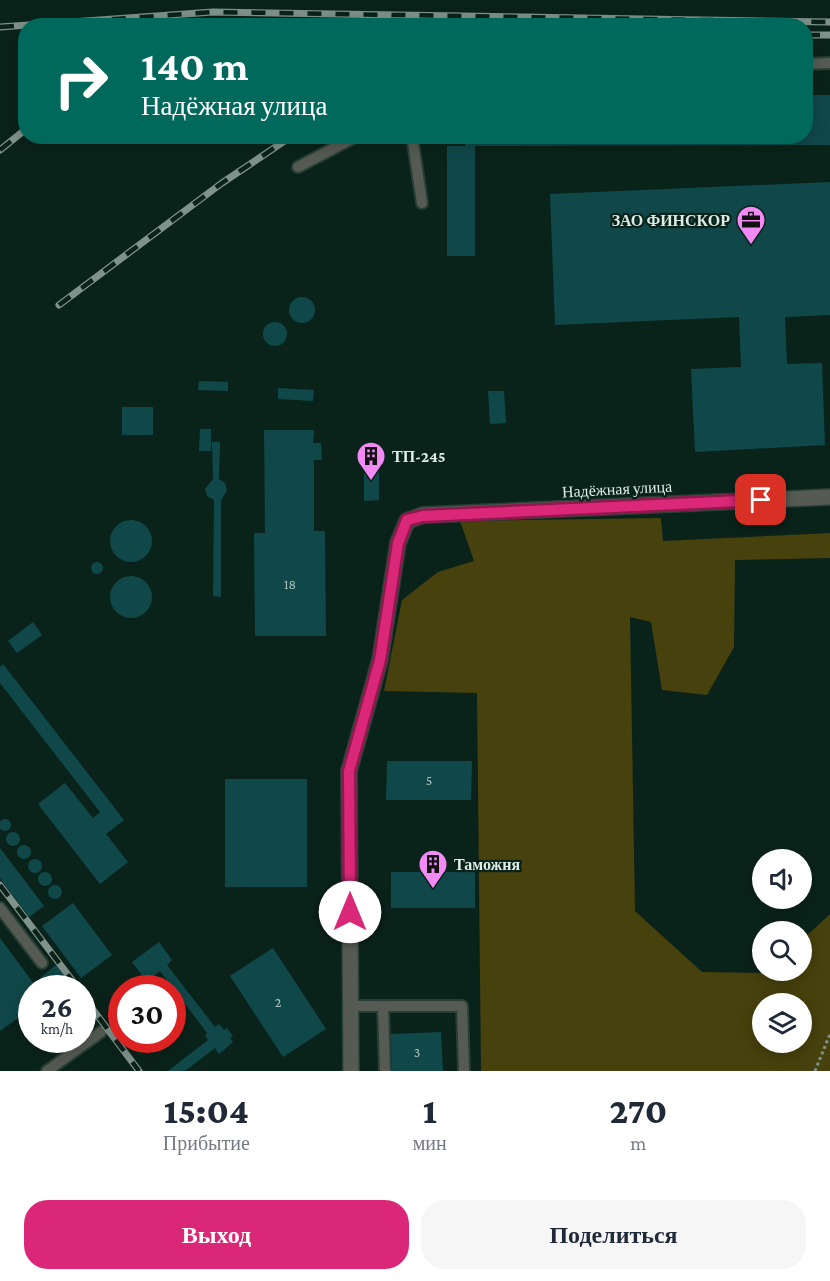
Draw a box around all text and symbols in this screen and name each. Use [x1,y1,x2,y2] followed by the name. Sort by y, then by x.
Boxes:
[42,42,120,120] icon: right
[141,42,249,89] text: 140 m
[141,91,327,121] text: Надёжная улица
[735,204,767,246] office icon: ЗАО ФИНСКОР
[612,212,730,229] place label: ЗАО ФИНСКОР
[355,440,387,482] building icon: ТП-245
[392,448,446,465] place label: ТП-245
[735,474,786,525] pin
[561,478,673,501] street label: Надёжная улица
[744,483,777,516] icon: arrive
[284,576,296,592] house number: 18
[426,772,432,788] house number: 5
[417,848,449,890] building icon: Таможня
[752,849,812,1053] map controls
[752,849,812,909] button: sound
[454,856,520,873] place label: Таможня
[318,880,382,944] position arrow
[752,921,812,981] button: search
[108,975,186,1053] speed limit sign: 30
[41,990,73,1023] text: 26
[752,993,812,1053] button: layers
[275,994,282,1010] house number: 2
[41,1021,73,1037] text: km/h
[414,1044,420,1060] house number: 3
[164,1091,249,1131] text: 15:04
[423,1091,437,1131] text: 1
[610,1091,667,1131] text: 270
[163,1132,250,1154] text: Прибытие
[413,1132,447,1154] text: мин
[630,1132,646,1154] text: m
[24,1200,409,1269] button: Выход
[421,1200,806,1269] button: Поделиться

